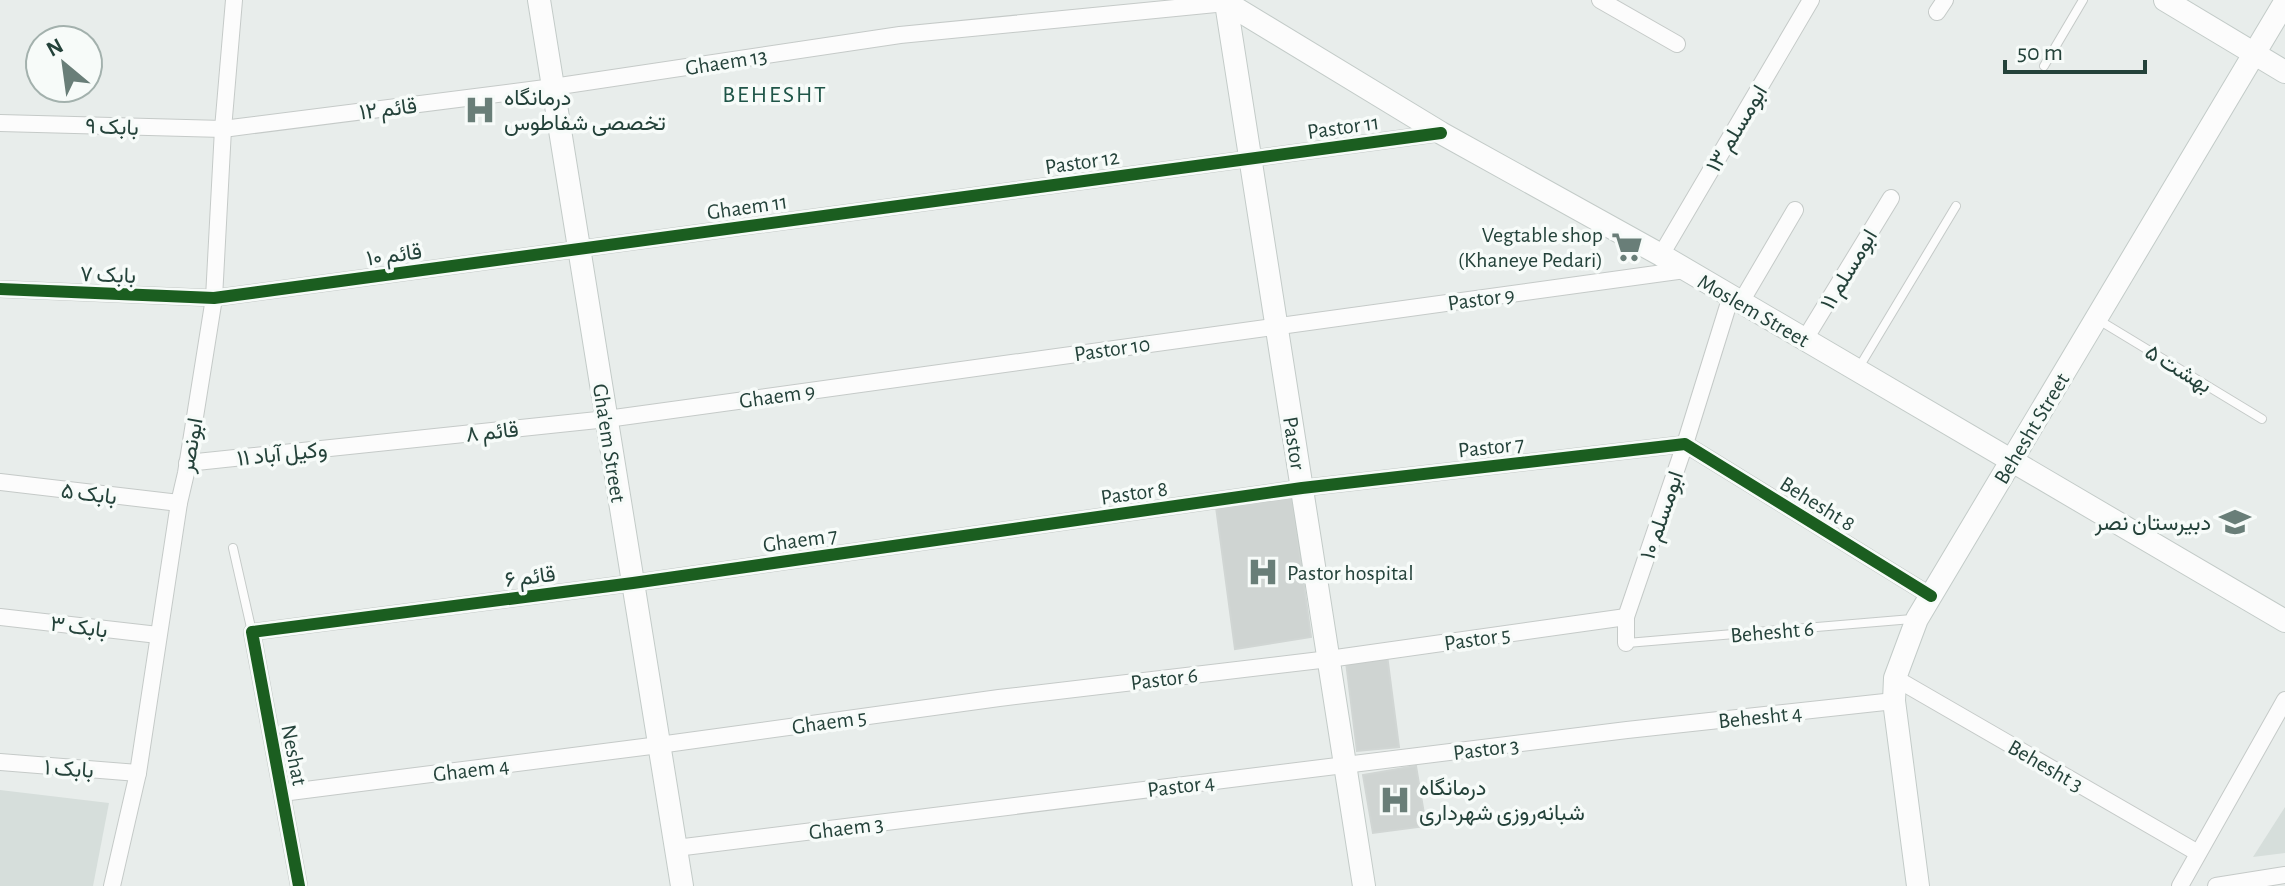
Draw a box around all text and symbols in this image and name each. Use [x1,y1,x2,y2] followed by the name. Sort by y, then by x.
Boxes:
[24,24,104,104] north arrow
[2005,24,2145,74] scale bar
[43,34,67,61] text: N
[2017,41,2063,65] text: 50 m
[684,45,769,79] street label: Ghaem 13
[1702,81,1774,177] street label: ابومسلم ۱۳
[722,83,828,107] district label: BEHESHT
[504,87,666,136] place label: درمانگاه تخصصی شفاطوس
[463,93,497,127] hospital icon: درمانگاه تخصصی شفاطوس
[358,95,419,126] street label: قائم ۱۲
[1306,111,1380,143] street label: Pastor 11
[85,115,139,140] street label: بابک ۹
[1044,146,1121,178] street label: Pastor 12
[705,190,789,224] street label: Ghaem 11
[1458,224,1603,271] place label: Vegtable shop (Khaneye Pedari)
[1817,226,1884,315] street label: ابومسلم ۱۱
[1610,230,1644,264] supermarket icon: Vegtable shop (Khaneye Pedari)
[365,240,424,273] street label: قائم ۱۰
[80,263,136,288] street label: بابک ۷
[1694,270,1813,352] street label: Moslem Street
[1446,283,1516,315] street label: Pastor 9
[1073,333,1151,365] street label: Pastor 10
[2140,341,2215,399] street label: بهشت ۵
[1990,369,2074,488] street label: Behesht Street
[738,380,816,412] street label: Ghaem 9
[589,382,629,504] street label: Gha'em Street
[1279,415,1309,471] street label: Pastor
[175,416,209,476] street label: ابونصر
[465,418,520,449] street label: قائم ۸
[1457,433,1525,461] street label: Pastor 7
[236,438,329,472] street label: وکیل آباد ۱۱
[1637,468,1690,563] street label: ابومسلم ۱۰
[1776,472,1859,535] street label: Behesht 8
[1099,477,1169,509] street label: Pastor 8
[60,480,118,509] street label: بابک ۵
[2218,505,2252,539] school or university icon: دبیرستان نصر
[2094,512,2211,536] place label: دبیرستان نصر
[761,524,839,556] street label: Ghaem 7
[1246,555,1280,589] hospital icon: Pastor hospital
[1287,562,1414,584] place label: Pastor hospital
[504,563,557,594] street label: قائم ۶
[49,613,109,642] street label: بابک ۳
[1729,617,1815,647] street label: Behesht 6
[1443,623,1512,655] street label: Pastor 5
[1129,664,1199,694] street label: Pastor 6
[1717,702,1803,732] street label: Behesht 4
[790,706,868,738] street label: Ghaem 5
[277,723,311,787] street label: Neshat
[1452,734,1520,764] street label: Pastor 3
[2004,736,2087,796] street label: Behesht 3
[432,754,510,786] street label: Ghaem 4
[43,756,94,783] street label: بابک ۱
[1146,771,1216,801] street label: Pastor 4
[1419,777,1585,826] place label: درمانگاه شبانه‌روزی شهرداری
[1378,783,1412,817] hospital icon: درمانگاه شبانه‌روزی شهرداری
[808,813,885,843] street label: Ghaem 3

